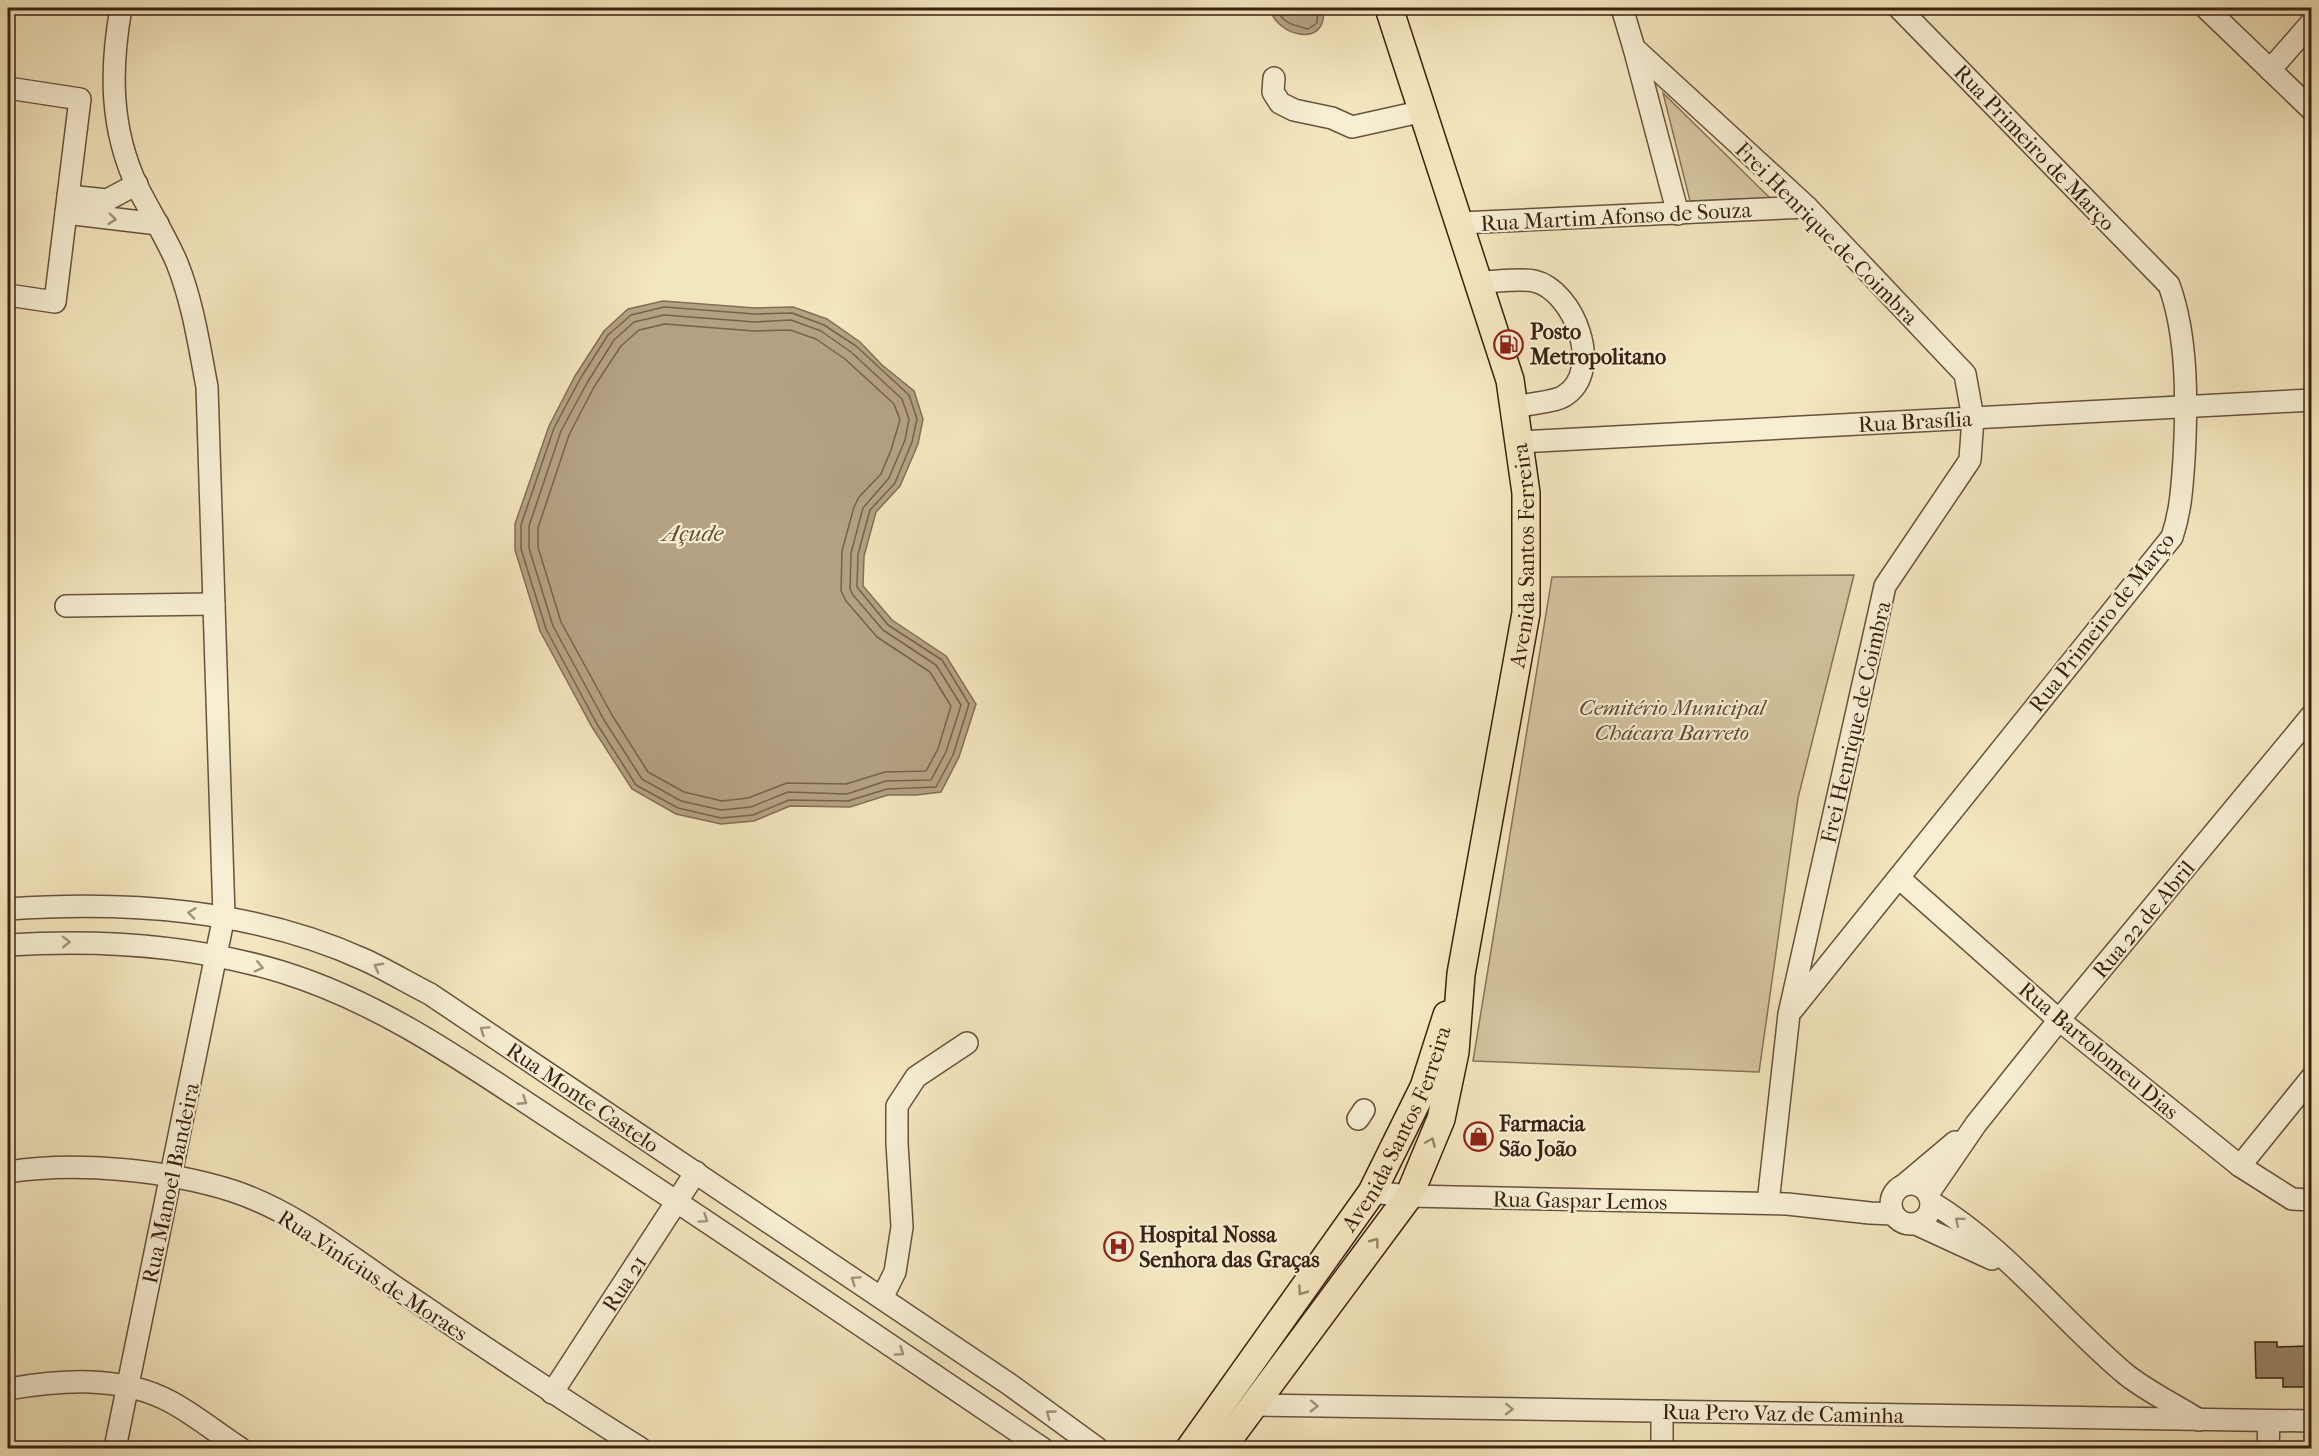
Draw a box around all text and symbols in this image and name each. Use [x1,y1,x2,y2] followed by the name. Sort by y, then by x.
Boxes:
[1948,59,2120,236] street label: Rua Primeiro de Março
[1729,137,1924,331] street label: Frei Henrique de Coimbra
[1480,197,1753,237] street label: Rua Martim Afonso de Souza
[107,212,116,224] one-way arrow
[1529,319,1666,370] place label: Posto Metropolitano
[1493,328,1525,360] fuel station icon: Posto Metropolitano
[1857,406,1974,438] street label: Rua Brasília
[1504,441,1540,671] street label: Avenida Santos Ferreira
[660,519,725,547] water label: Açude
[2024,528,2180,718] street label: Rua Primeiro de Março
[1815,598,1897,846] street label: Frei Henrique de Coimbra
[1579,695,1768,746] park label: Cemitério Municipal Chácara Barreto
[2087,856,2200,984] street label: Rua 22 de Abril
[187,907,196,919] one-way arrow
[61,936,70,948] one-way arrow
[253,959,263,972] one-way arrow
[374,963,384,974] one-way arrow
[2013,976,2184,1125] street label: Rua Bartolomeu Dias
[1336,1022,1457,1237] street label: Avenida Santos Ferreira
[479,1026,490,1037] one-way arrow
[501,1037,664,1159] street label: Rua Monte Castelo
[137,1080,205,1286] street label: Rua Manoel Bandeira
[516,1094,527,1105] one-way arrow
[1498,1111,1586,1162] place label: Farmacia São João
[1462,1120,1494,1152] shop icon: Farmacia São João
[1424,1138,1436,1149] one-way arrow
[1492,1186,1668,1216] street label: Rua Gaspar Lemos
[273,1205,472,1347] street label: Rua Vinícius de Moraes
[697,1212,708,1223] one-way arrow
[1955,1217,1966,1228] one-way arrow
[1139,1222,1320,1273] place label: Hospital Nossa Senhora das Graças
[1102,1231,1134,1263] hospital icon: Hospital Nossa Senhora das Graças
[1368,1237,1379,1248] one-way arrow
[597,1250,653,1317] street label: Rua 21
[850,1276,861,1287] one-way arrow
[1298,1284,1309,1295] one-way arrow
[893,1345,904,1356] one-way arrow
[1309,1399,1318,1412] one-way arrow
[1662,1399,1905,1429] street label: Rua Pero Vaz de Caminha
[1504,1403,1513,1415] one-way arrow
[1045,1410,1056,1421] one-way arrow

